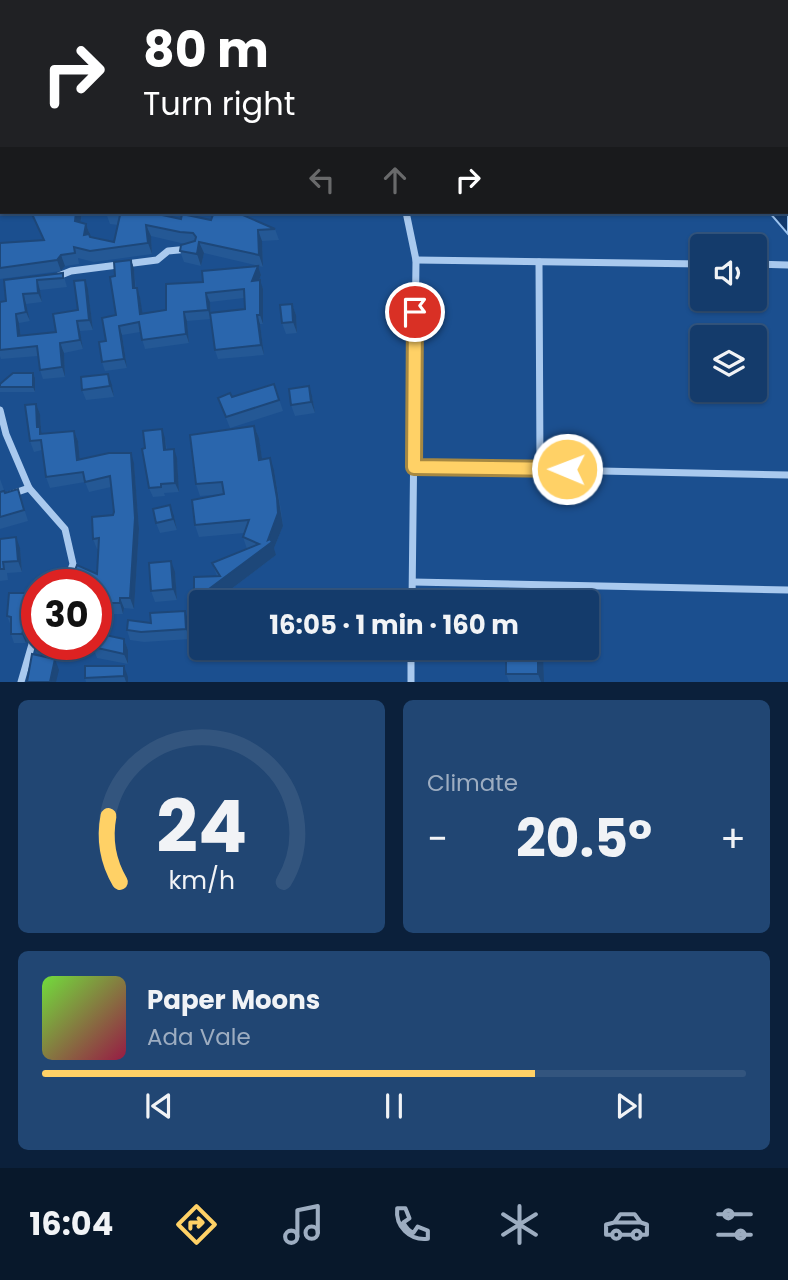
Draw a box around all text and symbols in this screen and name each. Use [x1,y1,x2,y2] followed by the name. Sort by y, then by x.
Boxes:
[143,16,269,84] text: 80 m
[28,28,119,119] icon: right
[143,81,295,126] text: Turn right
[303,161,341,199] icon: left
[376,161,414,199] icon: ahead
[449,161,487,199] icon: right
[690,234,767,402] map controls
[690,234,767,311] button: sound
[385,282,445,342] pin
[396,293,434,331] icon: arrive
[690,325,767,402] button: layers
[530,432,604,506] position arrow
[21,569,112,660] speed limit sign: 30
[269,607,519,643] text: 16:05 · 1 min · 160 m
[427,767,518,799] text: Climate
[156,777,247,878] text: 24
[516,802,652,875] text: 20.5°
[427,812,448,865] text: −
[720,812,746,865] text: +
[168,863,235,898] text: km/h
[147,982,320,1018] text: Paper Moons
[147,1021,251,1053] text: Ada Vale
[140,1087,178,1125] icon: previous
[375,1087,413,1125] icon: pause
[610,1087,648,1125] icon: next
[172,1200,221,1249] icon: directions
[279,1200,328,1249] icon: music
[387,1200,436,1249] icon: phone
[495,1200,544,1249] icon: climate
[602,1200,651,1249] icon: car
[710,1200,759,1249] icon: filters
[29,1201,113,1246] text: 16:04

